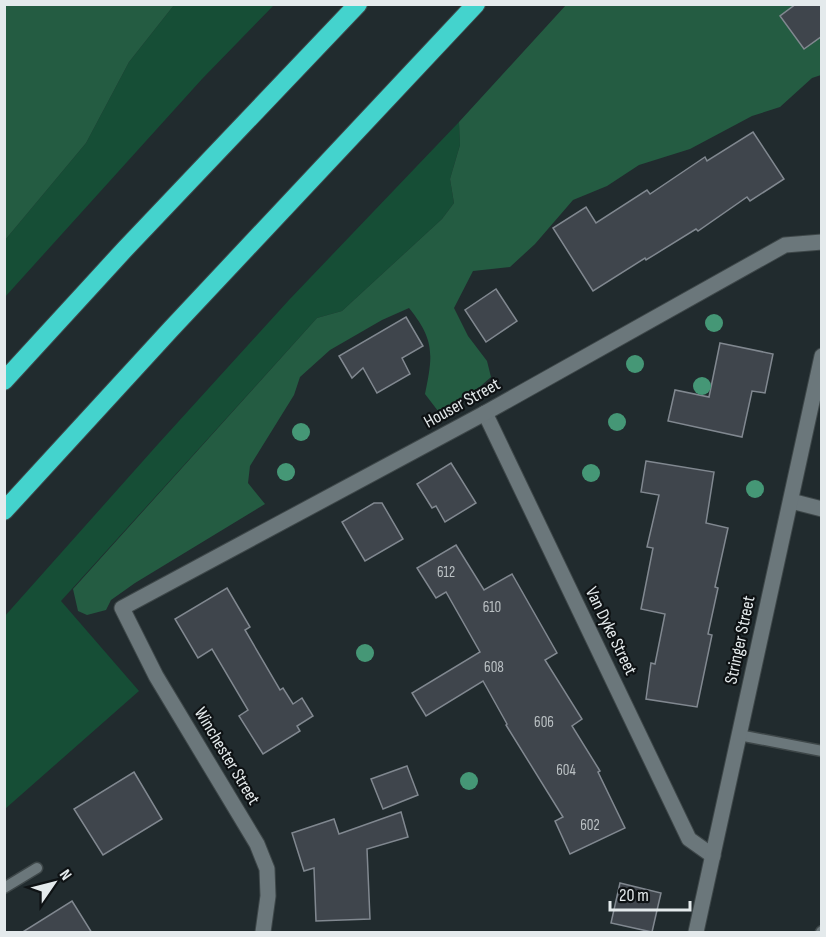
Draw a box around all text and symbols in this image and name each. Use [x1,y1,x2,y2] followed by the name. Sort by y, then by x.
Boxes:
[420,373,504,433] street label: Houser Street
[437,563,455,582] house number: 612
[581,583,642,679] street label: Van Dyke Street
[720,593,760,686] street label: Stringer Street
[483,598,501,617] house number: 610
[484,658,504,677] house number: 608
[190,703,265,809] street label: Winchester Street
[534,713,554,732] house number: 606
[556,761,576,780] house number: 604
[580,816,600,835] house number: 602
[24,853,84,913] north arrow
[55,866,75,884] text: N
[610,874,690,912] scale bar
[619,885,649,906] text: 20 m

